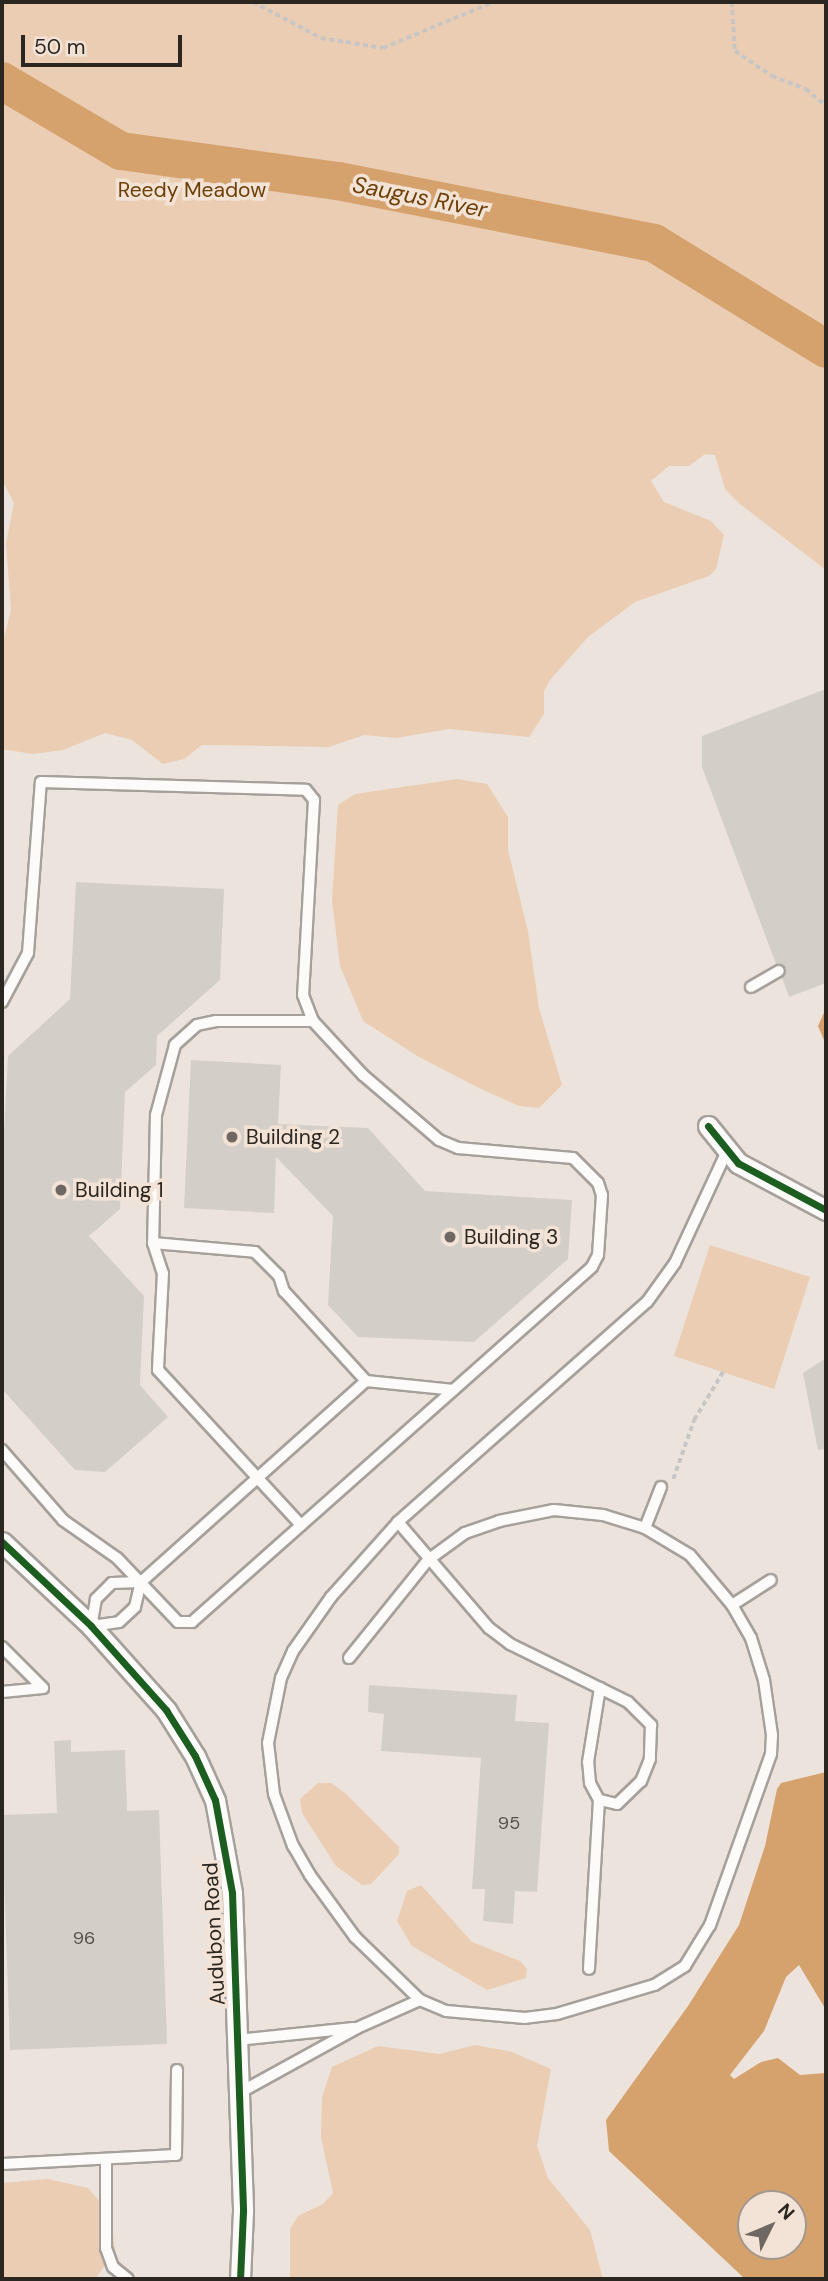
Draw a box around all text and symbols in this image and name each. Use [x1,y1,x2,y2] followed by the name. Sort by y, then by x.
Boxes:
[24,21,186,65] scale bar
[34,33,85,61] text: 50 m
[350,170,490,224] water label: Saugus River
[118,177,266,203] park label: Reedy Meadow
[246,1124,340,1150] place label: Building 2
[224,1129,240,1145] marker: Building 2
[75,1177,164,1203] place label: Building 1
[53,1182,69,1198] marker: Building 1
[464,1224,558,1250] place label: Building 3
[442,1229,458,1245] marker: Building 3
[498,1812,520,1834] house number: 95
[198,1862,230,2006] street label: Audubon Road
[73,1927,95,1949] house number: 96
[737,2190,807,2260] north arrow
[772,2198,800,2225] text: N

